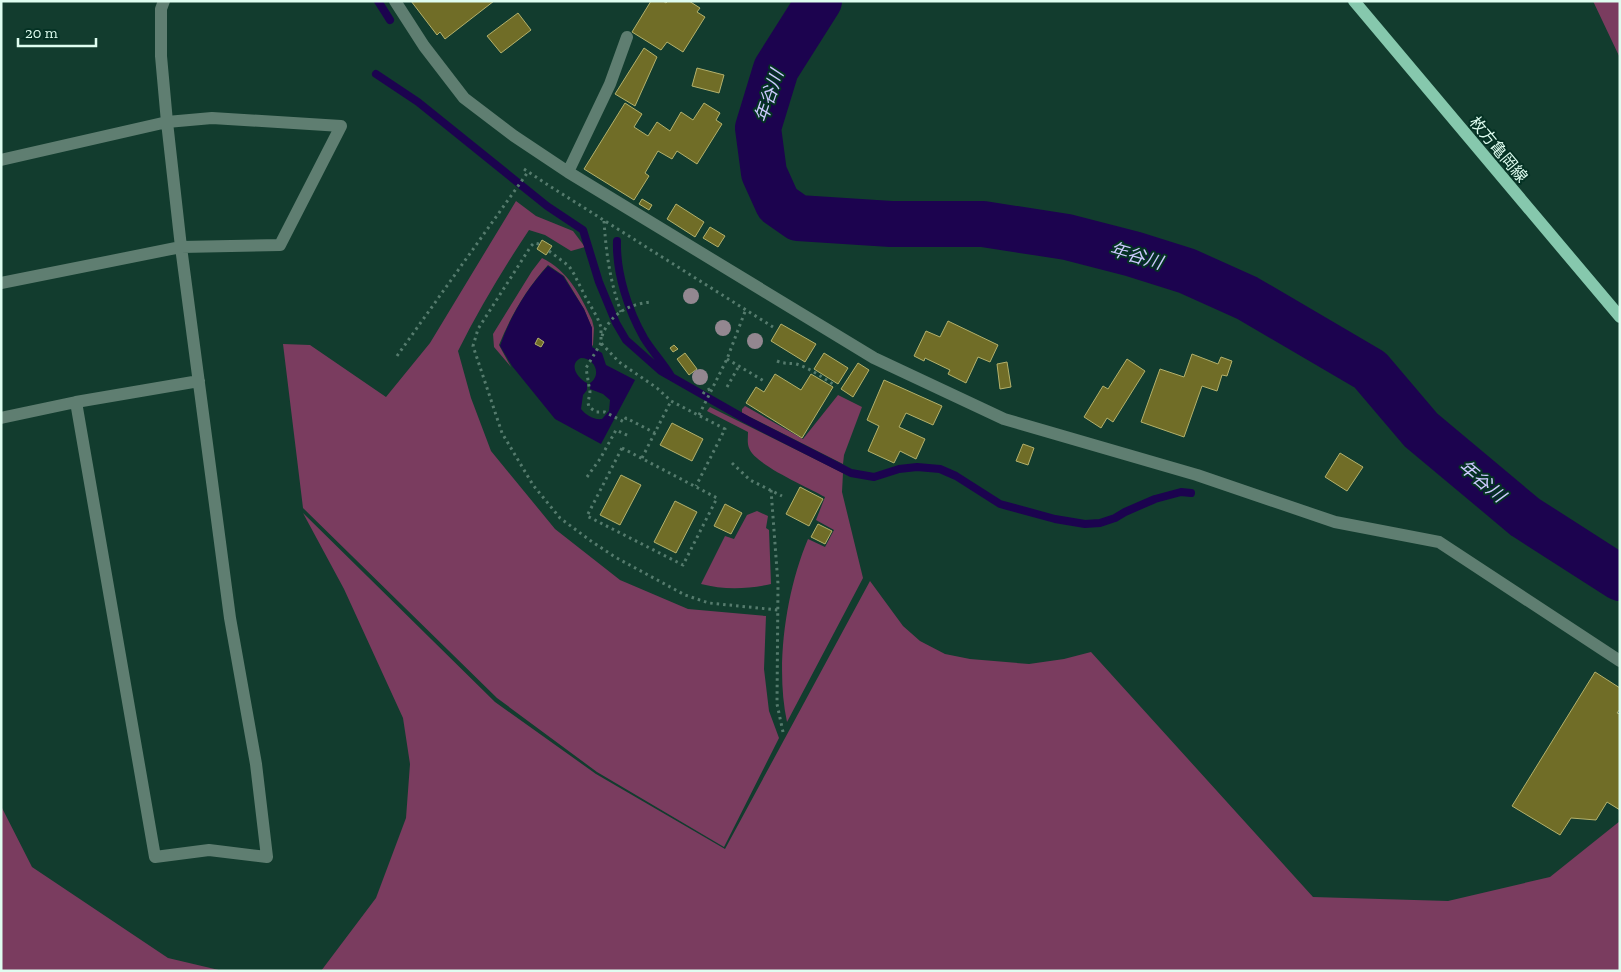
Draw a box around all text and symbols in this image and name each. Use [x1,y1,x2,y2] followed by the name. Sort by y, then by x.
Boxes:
[18,15,95,47] scale bar
[25,24,58,42] text: 20 m
[750,65,789,125] water label: 年谷川
[1466,113,1532,186] street label: 枚方亀岡線
[1107,238,1167,275] water label: 年谷川
[1454,455,1511,508] water label: 年谷川

